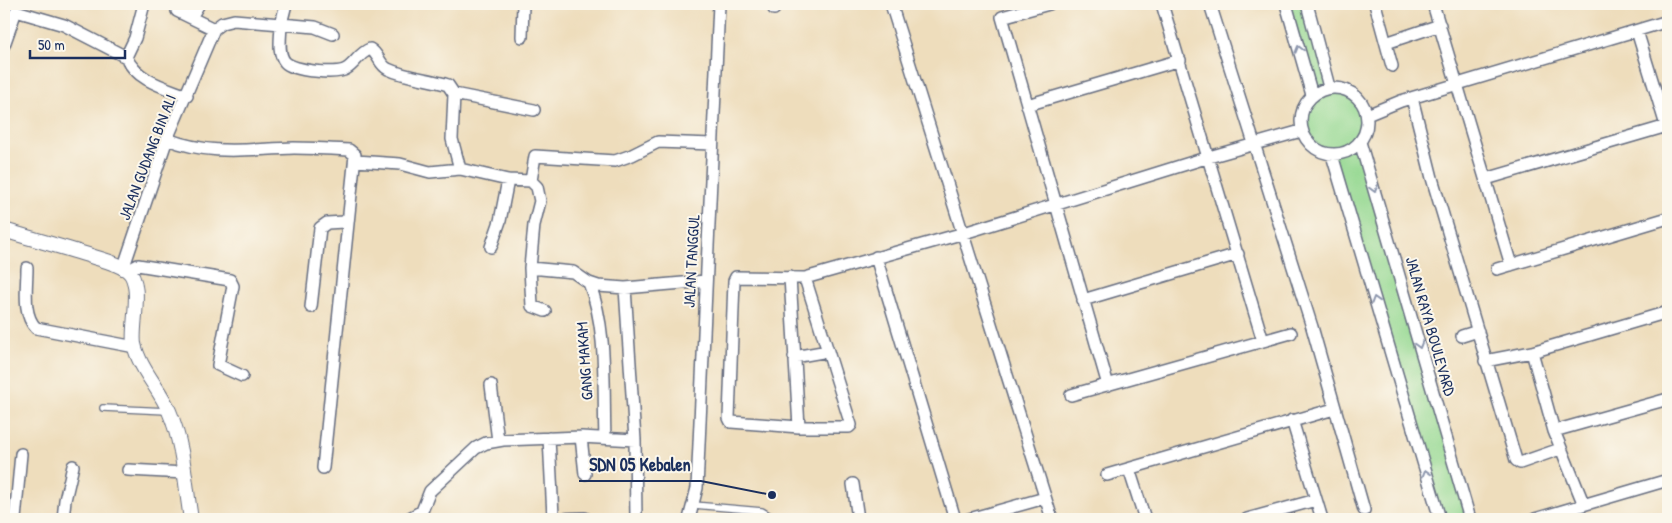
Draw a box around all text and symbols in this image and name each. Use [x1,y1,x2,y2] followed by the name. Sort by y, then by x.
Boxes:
[30,28,125,60] scale bar
[38,34,65,55] text: 50 m
[1294,46,1304,54] one-way arrow
[113,91,181,223] street label: JALAN GUDANG BIN ALI
[1368,185,1378,193] one-way arrow
[678,214,704,308] street label: JALAN TANGGUL
[1401,254,1462,399] street label: JALAN RAYA BOULEVARD
[1371,296,1381,305] one-way arrow
[570,321,598,401] street label: GANG MAKAM
[1414,341,1424,349] one-way arrow
[579,448,701,481] callout: SDN 05 Kebalen
[589,452,691,477] text: SDN 05 Kebalen
[1422,469,1432,477] one-way arrow

